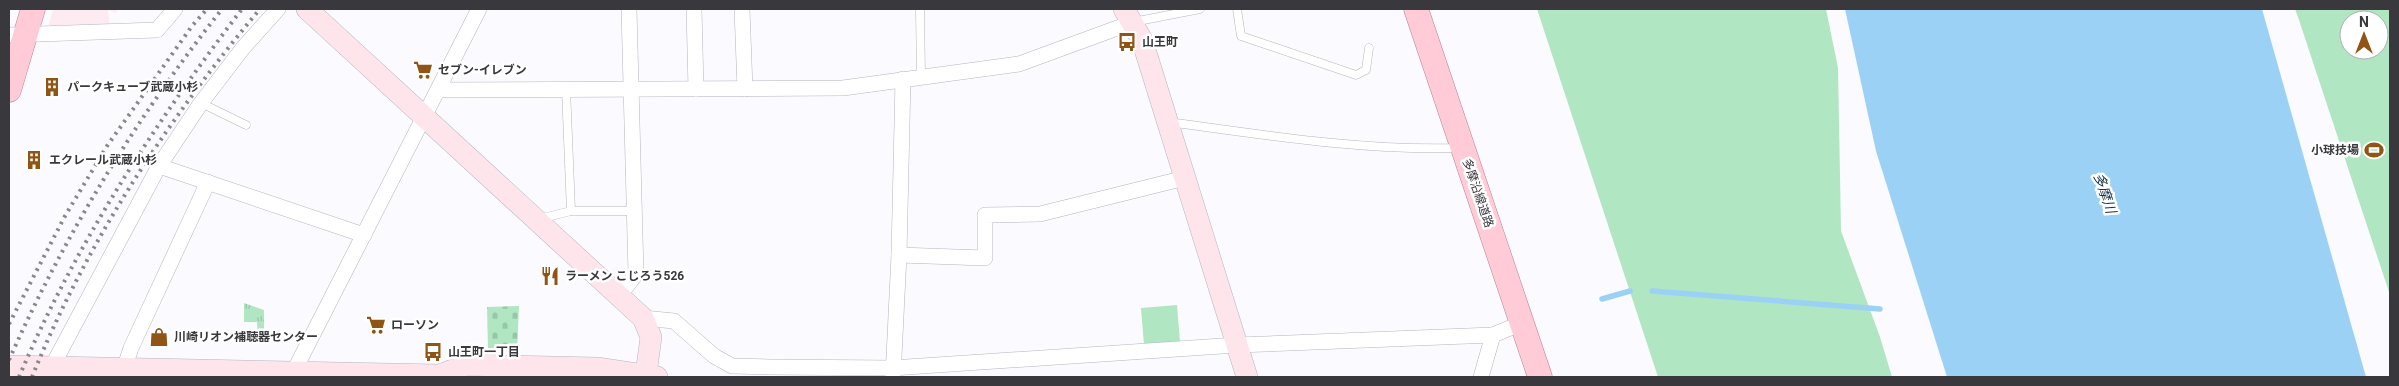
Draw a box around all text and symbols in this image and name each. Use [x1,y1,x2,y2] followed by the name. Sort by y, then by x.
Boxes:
[2339,10,2389,60] north arrow
[2359,14,2369,30] text: N
[1116,31,1138,53] bus stop icon: 山王町
[1142,35,1178,49] place label: 山王町
[412,59,434,81] supermarket icon: セブン-イレブン
[438,63,527,77] place label: セブン-イレブン
[41,76,63,98] building icon: パークキューブ武蔵小杉
[67,80,198,94] place label: パークキューブ武蔵小杉
[2363,139,2385,161] sports icon: 小球技場
[2311,143,2359,157] place label: 小球技場
[23,149,45,171] building icon: エクレール武蔵小杉
[49,153,157,167] place label: エクレール武蔵小杉
[1460,157,1496,229] street label: 多摩沿線道路
[2091,171,2120,217] water label: 多摩川
[539,265,561,287] restaurant icon: ラーメン こじろう526
[565,269,684,283] place label: ラーメン こじろう526
[365,314,387,336] supermarket icon: ローソン
[391,318,439,332] place label: ローソン
[148,326,170,348] shop icon: 川崎リオン補聴器センター
[174,330,318,344] place label: 川崎リオン補聴器センター
[422,341,444,363] bus stop icon: 山王町一丁目
[448,345,520,359] place label: 山王町一丁目

